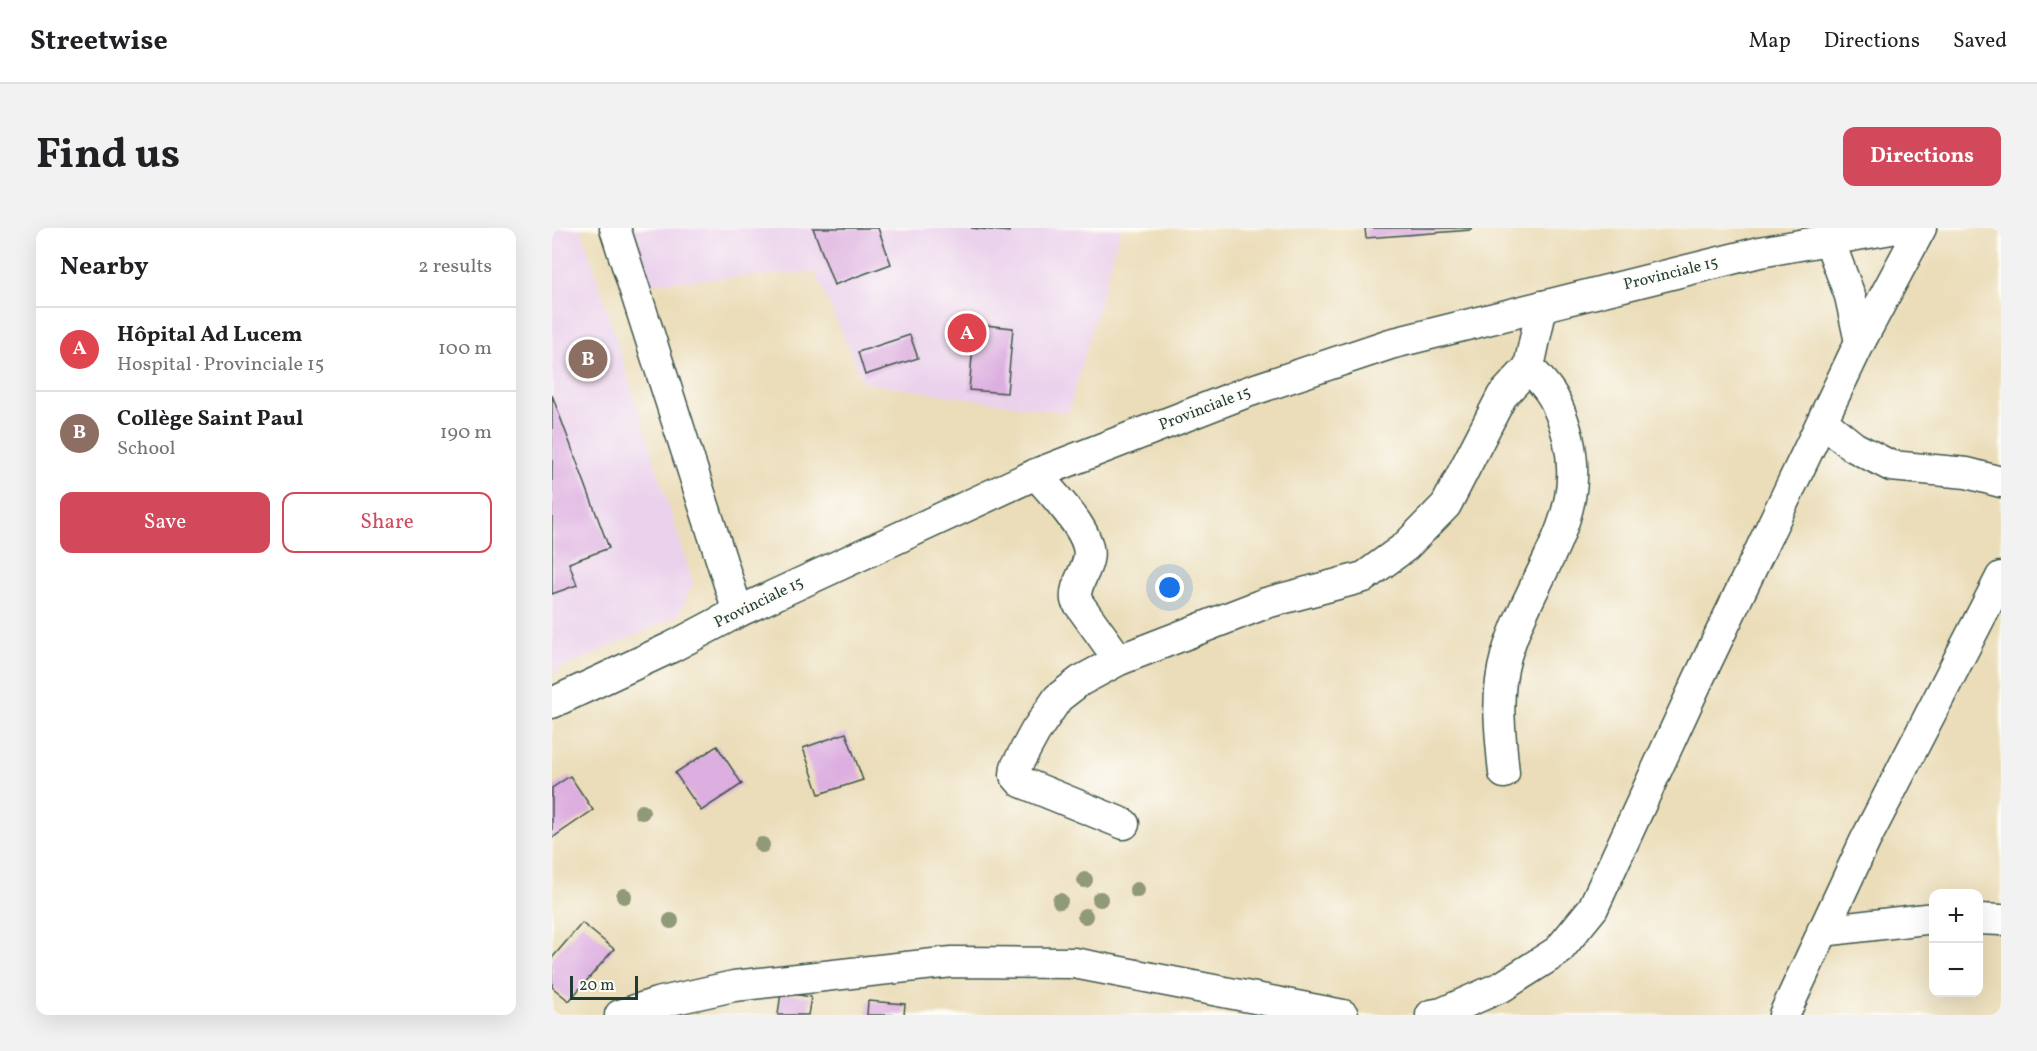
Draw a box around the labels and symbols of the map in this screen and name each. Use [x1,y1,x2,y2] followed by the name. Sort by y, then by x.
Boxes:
[1621,252,1721,296] street label: Provinciale 15
[948,310,986,356] pin: A
[568,336,608,382] pin: B
[1156,381,1254,437] street label: Provinciale 15
[711,572,807,634] street label: Provinciale 15
[1155,573,1184,602] your location
[570,973,638,1000] scale bar

